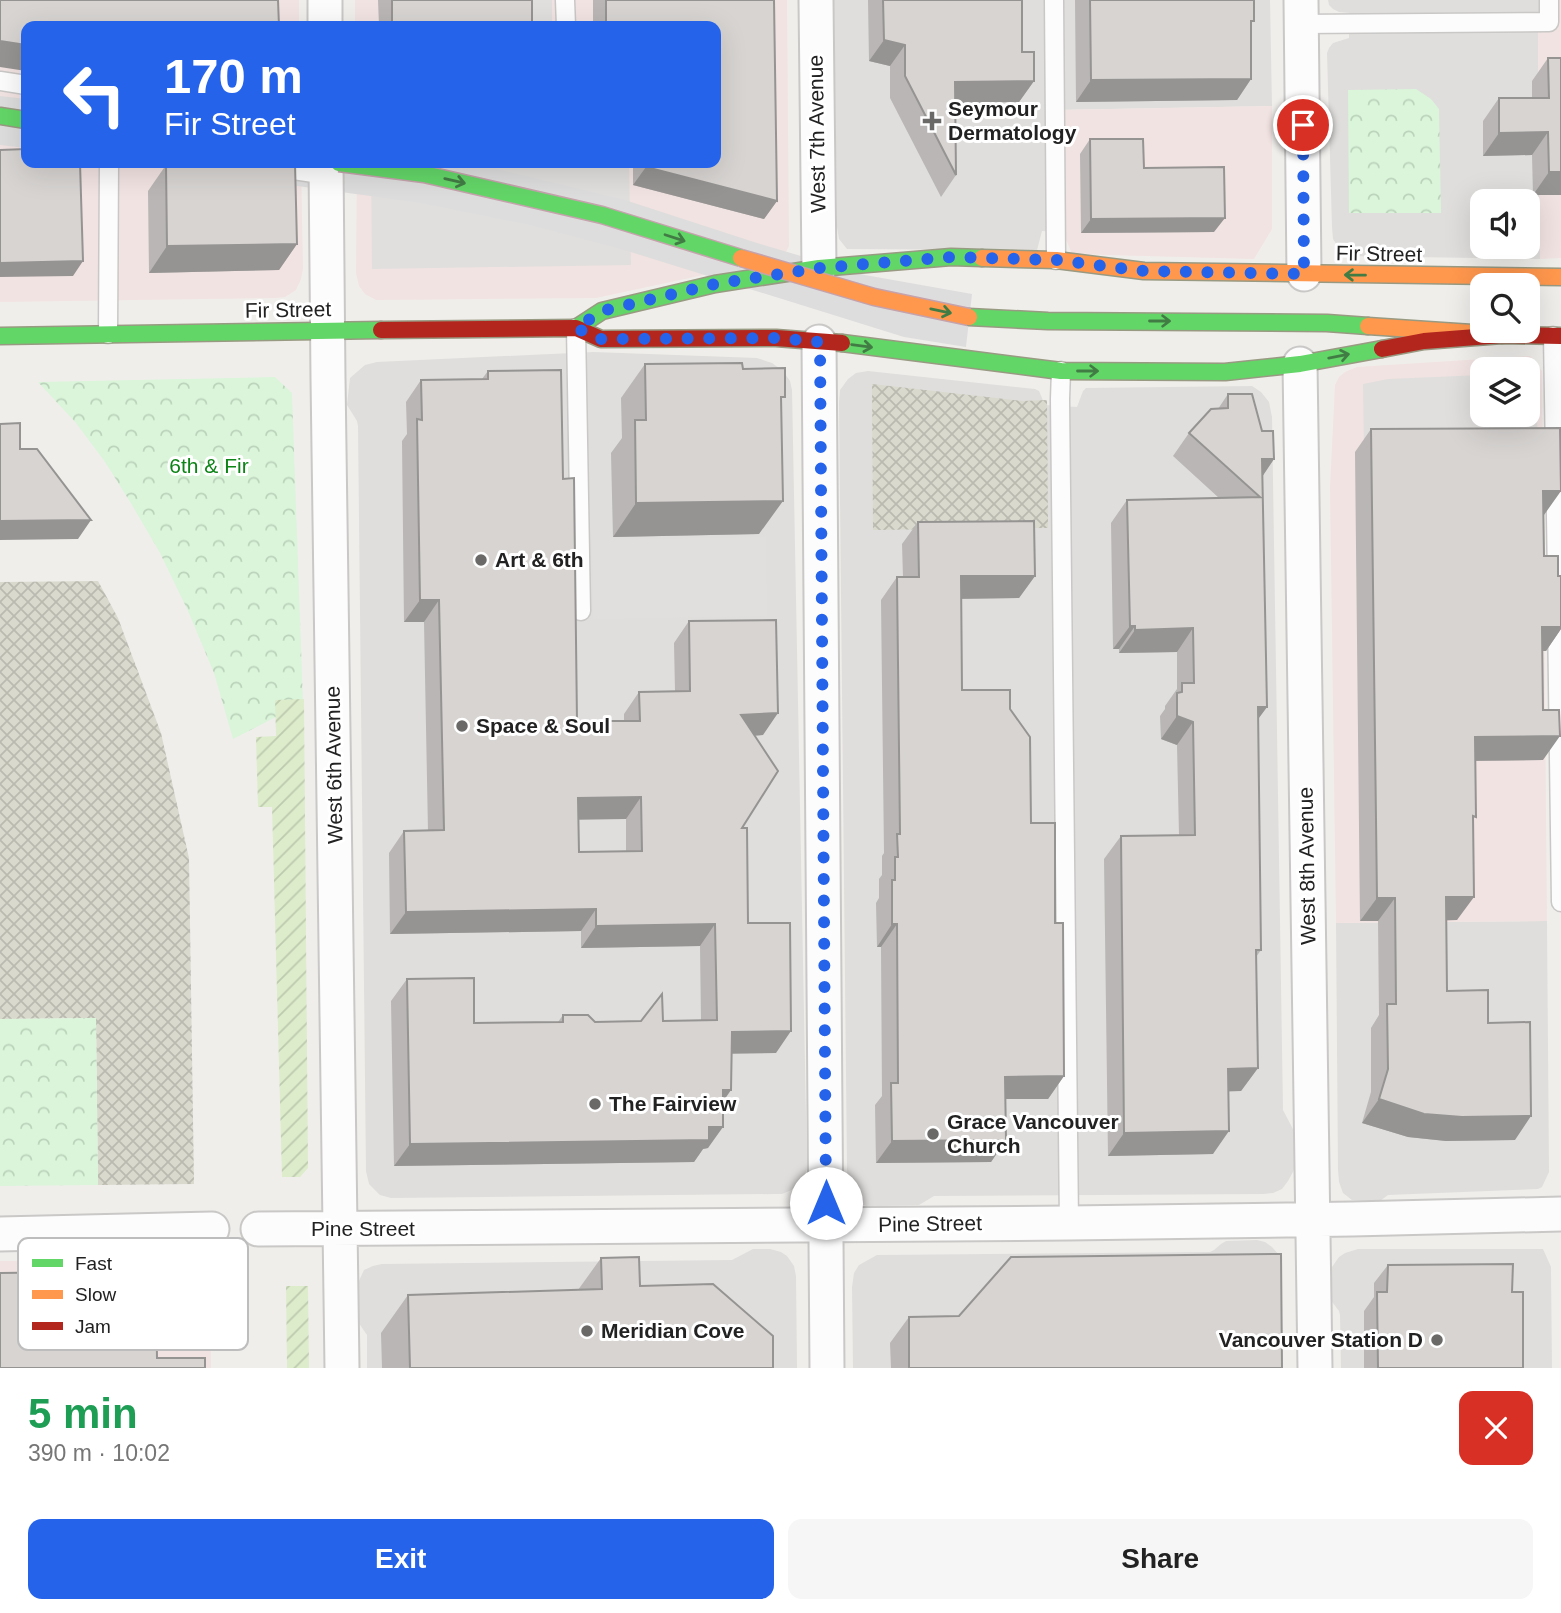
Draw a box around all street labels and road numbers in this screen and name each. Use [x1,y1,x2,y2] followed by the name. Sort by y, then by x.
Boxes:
[804,55,829,213] street label: West 7th Avenue
[1336,241,1423,266] street label: Fir Street
[245,297,332,322] street label: Fir Street
[321,686,346,844] street label: West 6th Avenue
[1294,787,1319,945] street label: West 8th Avenue
[878,1211,982,1236] street label: Pine Street
[311,1217,415,1240] street label: Pine Street

